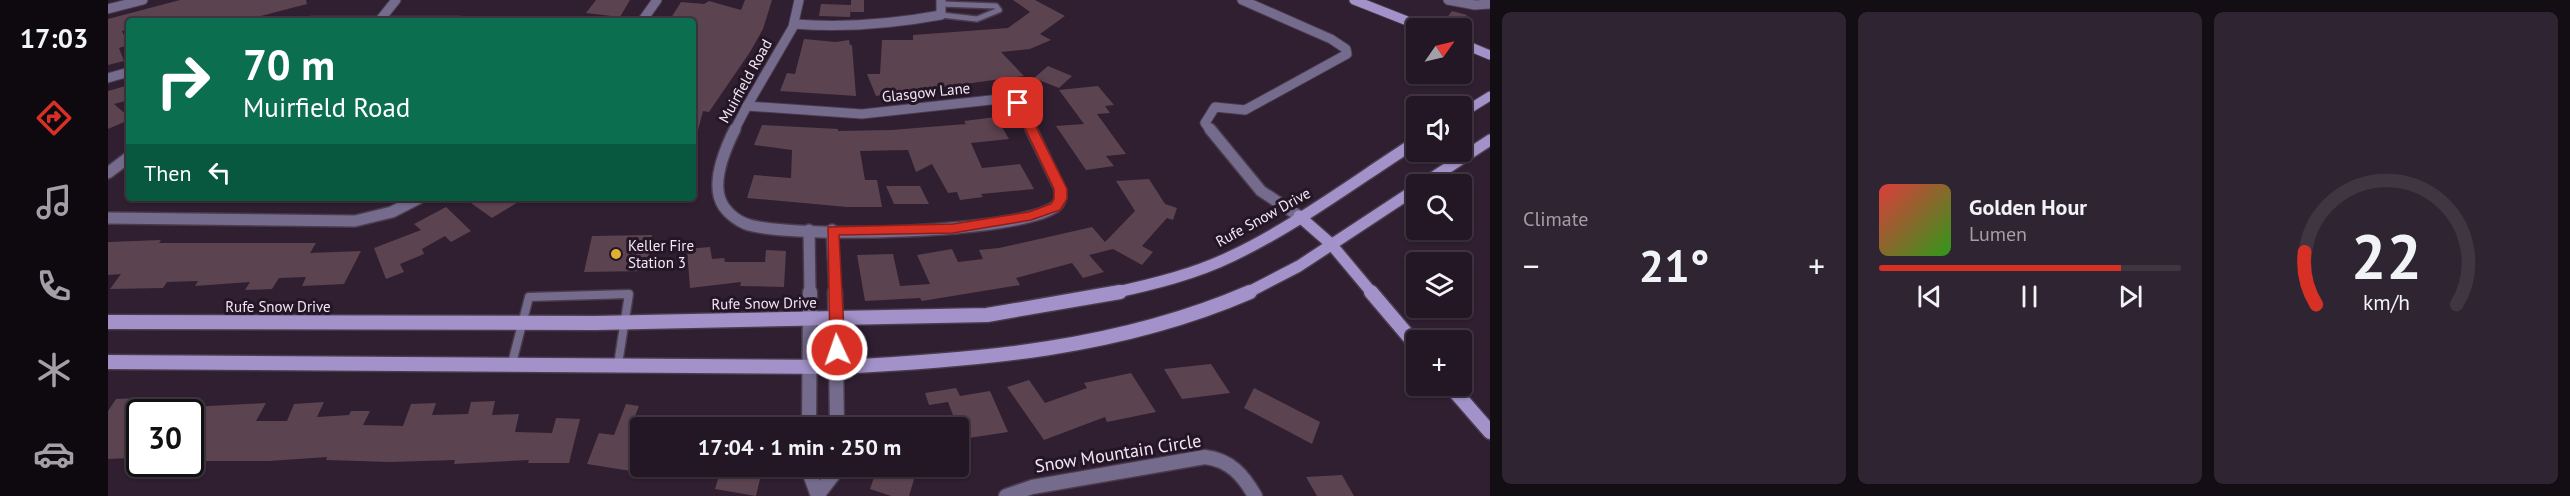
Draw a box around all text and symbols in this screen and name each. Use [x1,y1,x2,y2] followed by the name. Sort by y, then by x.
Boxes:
[1406,18,1472,84] north arrow
[1406,18,1472,396] map controls
[20,21,88,55] text: 17:03
[714,36,776,126] street label: Muirfield Road
[243,37,335,92] text: 70 m
[144,42,222,120] icon: right
[992,77,1043,128] pin
[881,78,971,106] street label: Glasgow Lane
[1001,86,1034,119] icon: arrive
[243,90,410,124] text: Muirfield Road
[1406,96,1472,162] button: sound
[33,97,75,139] icon: directions
[203,156,236,189] icon: left
[144,159,191,187] text: Then
[1406,174,1472,240] button: search
[33,181,75,223] icon: music
[1212,183,1314,251] street label: Rufe Snow Drive
[1969,193,2087,221] text: Golden Hour
[1523,206,1589,232] text: Climate
[2351,215,2421,296] text: 22
[1969,221,2027,247] text: Lumen
[628,236,694,272] place label: Keller Fire Station 3
[1639,236,1709,294] text: 21°
[1523,244,1540,287] text: −
[1808,244,1825,287] text: +
[609,247,623,261] marker: Keller Fire Station 3
[1406,252,1472,318] button: layers
[33,265,75,307] icon: phone
[1913,280,1946,313] icon: previous
[2013,280,2046,313] icon: pause
[2114,280,2147,313] icon: next
[2362,288,2409,316] text: km/h
[711,293,817,313] street label: Rufe Snow Drive
[225,297,331,316] street label: Rufe Snow Drive
[805,318,869,382] position arrow
[1406,330,1472,396] button: +
[33,349,75,391] icon: climate
[126,399,204,477] speed limit sign: 30
[1033,428,1203,478] street label: Snow Mountain Circle
[33,433,75,475] icon: car
[698,433,901,461] text: 17:04 · 1 min · 250 m

